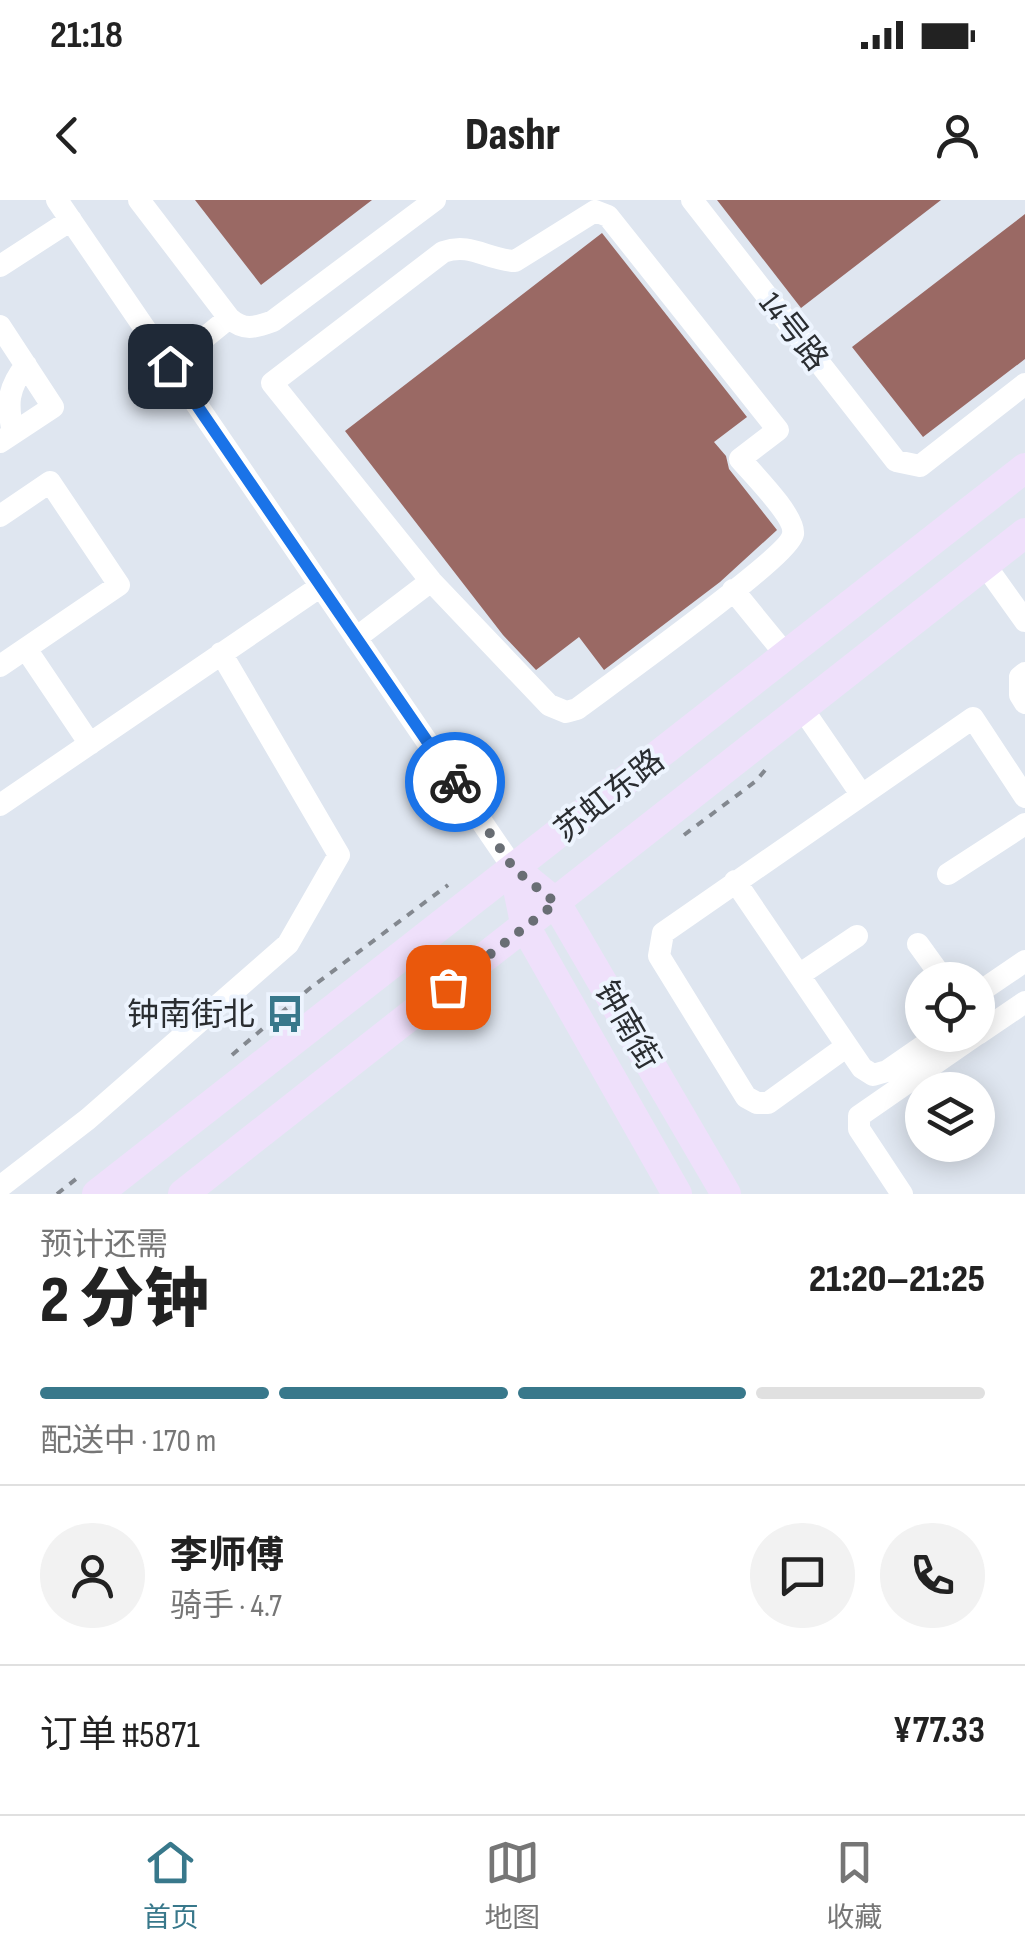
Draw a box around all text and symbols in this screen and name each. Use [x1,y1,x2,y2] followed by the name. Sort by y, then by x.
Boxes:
[50,13,123,58] text: 21:18
[40,108,95,163] icon: back
[465,108,560,163] text: Dashr
[930,108,985,163] icon: person
[750,285,835,379] street label: 14号路
[128,324,213,409] pin
[143,339,198,394] icon: home
[405,732,505,832] courier
[547,741,672,851] street label: 苏虹东路
[428,755,483,810] icon: bike
[406,945,491,1030] pin
[421,960,476,1015] icon: bag
[905,962,995,1162] map controls
[905,962,995,1052] button: locate
[586,974,668,1077] street label: 钟南街
[264,993,306,1035] bus stop icon: 钟南街北
[127,996,255,1035] place label: 钟南街北
[905,1072,995,1162] button: layers
[40,1226,168,1265] text: 预计还需
[809,1257,985,1302] text: 21:20–21:25
[40,1263,209,1341] text: 2 分钟
[40,1422,216,1461] text: 配送中 · 170 m
[40,1523,145,1628] button: person
[750,1523,855,1628] button: chat
[880,1523,985,1628] button: phone
[170,1534,284,1579] text: 李师傅
[170,1587,282,1626] text: 骑手 · 4.7
[893,1708,985,1753] text: ¥77.33
[40,1713,200,1758] text: 订单 #5871
[143,1835,199,1935] tab: 首页
[484,1835,540,1935] tab: 地图
[826,1835,882,1935] tab: 收藏

